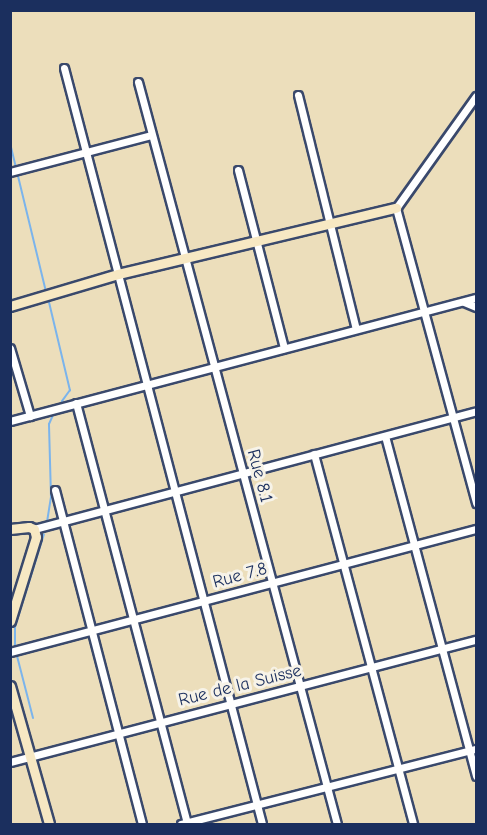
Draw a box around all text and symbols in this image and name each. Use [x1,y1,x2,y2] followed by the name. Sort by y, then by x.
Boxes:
[242,447,276,505] street label: Rue 8.1
[210,558,270,594] street label: Rue 7.8
[176,660,304,712] street label: Rue de la Suisse

